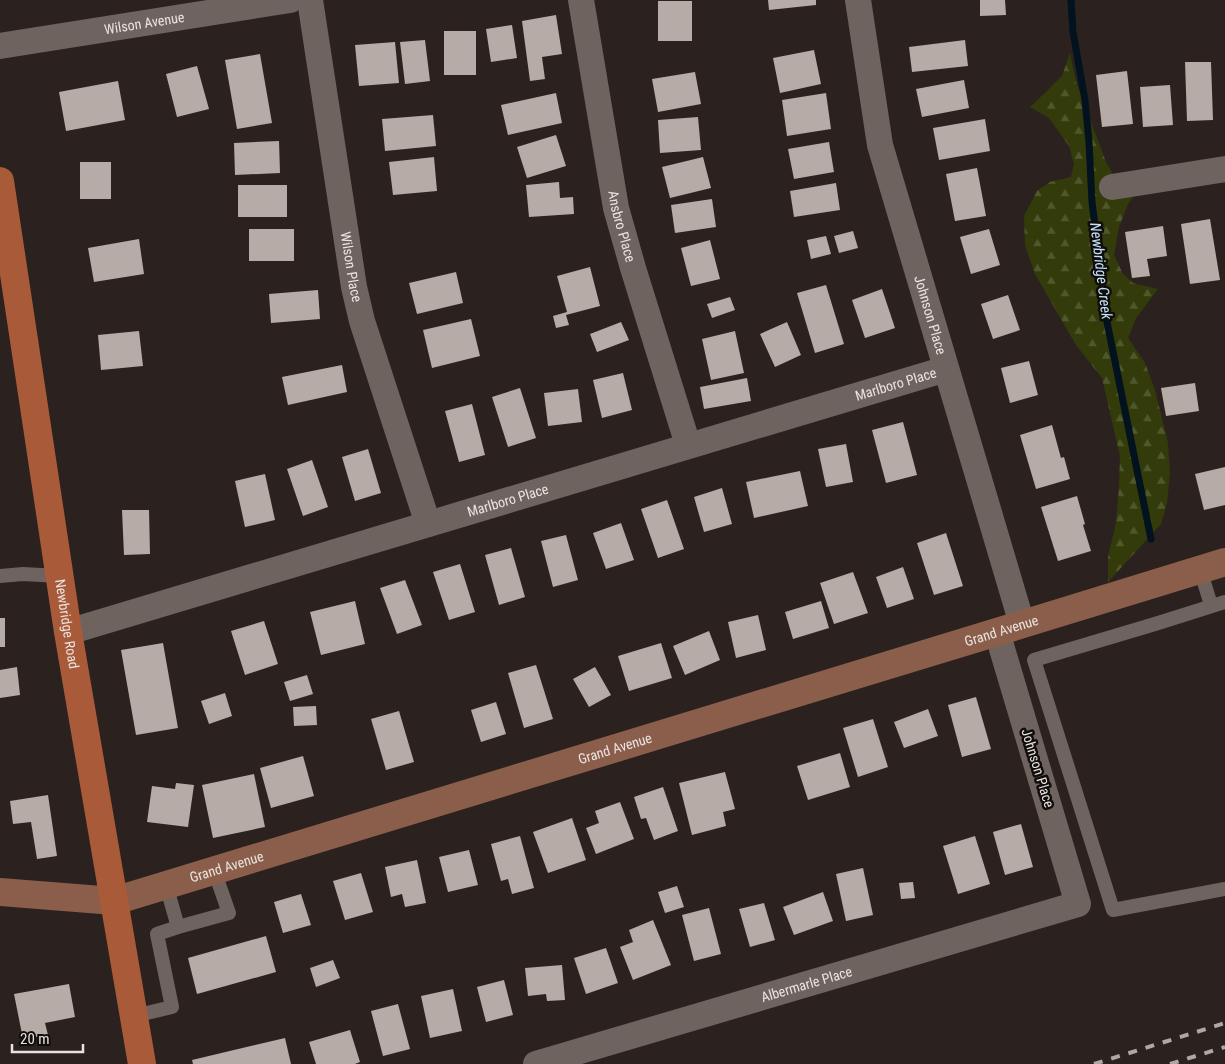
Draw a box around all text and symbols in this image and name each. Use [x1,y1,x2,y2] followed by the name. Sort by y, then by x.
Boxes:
[103,9,186,37] street label: Wilson Avenue
[605,189,639,264] street label: Ansbro Place
[1086,221,1116,321] water label: Newbridge Creek
[338,230,365,304] street label: Wilson Place
[911,274,950,357] street label: Johnson Place
[853,364,939,404] street label: Marlboro Place
[465,480,551,520] street label: Marlboro Place
[52,578,82,670] street label: Newbridge Road
[963,612,1041,649] street label: Grand Avenue
[1018,727,1058,810] street label: Johnson Place
[576,730,654,767] street label: Grand Avenue
[188,848,266,885] street label: Grand Avenue
[759,963,854,1005] street label: Albermarle Place
[12,1022,84,1054] scale bar
[20,1030,50,1048] text: 20 m

